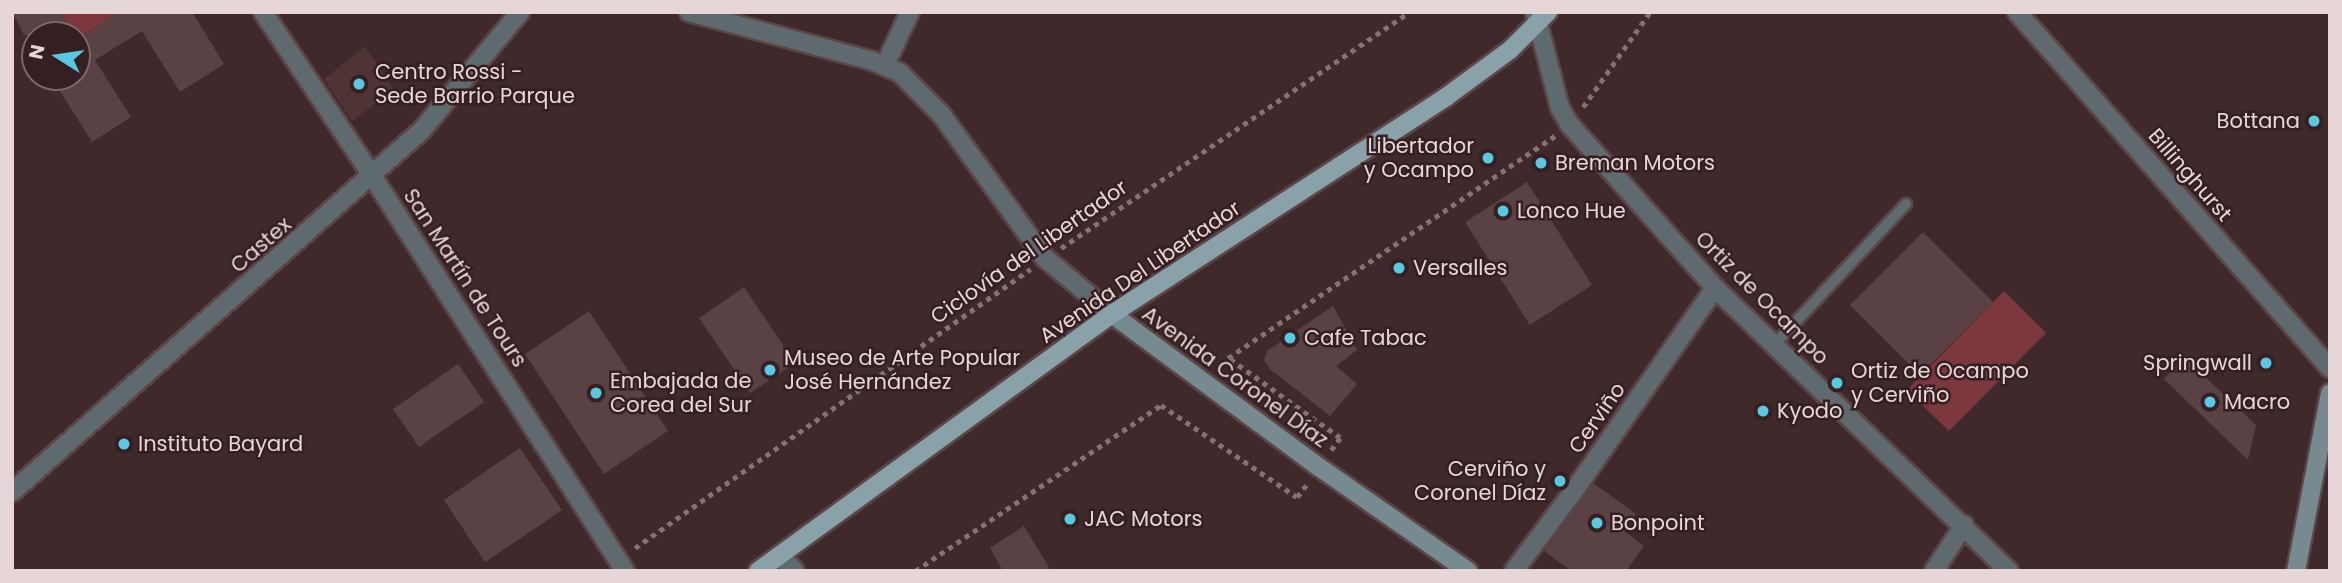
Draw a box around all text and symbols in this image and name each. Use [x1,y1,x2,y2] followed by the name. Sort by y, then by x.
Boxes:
[21,21,91,91] north arrow
[22,42,52,62] text: N
[375,59,575,109] place label: Centro Rossi - Sede Barrio Parque
[349,74,369,94] marker: Centro Rossi - Sede Barrio Parque
[2217,108,2300,134] place label: Bottana
[2306,113,2322,129] marker: Bottana
[2143,124,2237,226] street label: Billinghurst
[1364,133,1474,183] place label: Libertador y Ocampo
[1480,150,1496,166] marker: Libertador y Ocampo
[1555,150,1715,176] place label: Breman Motors
[1533,155,1549,171] marker: Breman Motors
[926,175,1132,329] street label: Ciclovía del Libertador
[398,184,532,372] street label: San Martín de Tours
[1035,195,1245,349] street label: Avenida Del Libertador
[1517,198,1626,224] place label: Lonco Hue
[1495,203,1511,219] marker: Lonco Hue
[226,212,296,278] street label: Castex
[1690,226,1834,370] street label: Ortiz de Ocampo
[1413,255,1508,281] place label: Versalles
[1391,260,1407,276] marker: Versalles
[1137,301,1333,453] street label: Avenida Coronel Díaz
[1304,325,1427,351] place label: Cafe Tabac
[1282,330,1298,346] marker: Cafe Tabac
[784,345,1020,395] place label: Museo de Arte Popular José Hernández
[2143,350,2252,376] place label: Springwall
[2258,355,2274,371] marker: Springwall
[1851,358,2029,408] place label: Ortiz de Ocampo y Cerviño
[762,362,778,378] marker: Museo de Arte Popular José Hernández
[610,368,752,418] place label: Embajada de Corea del Sur
[1829,375,1845,391] marker: Ortiz de Ocampo y Cerviño
[1563,378,1631,458] street label: Cerviño
[588,385,604,401] marker: Embajada de Corea del Sur
[2224,389,2290,415] place label: Macro
[2202,394,2218,410] marker: Macro
[1777,398,1842,424] place label: Kyodo
[1755,403,1771,419] marker: Kyodo
[138,431,303,457] place label: Instituto Bayard
[116,436,132,452] marker: Instituto Bayard
[1414,456,1546,506] place label: Cerviño y Coronel Díaz
[1552,473,1568,489] marker: Cerviño y Coronel Díaz
[1084,506,1203,532] place label: JAC Motors
[1611,510,1705,536] place label: Bonpoint
[1062,511,1078,527] marker: JAC Motors
[1589,515,1605,531] marker: Bonpoint

